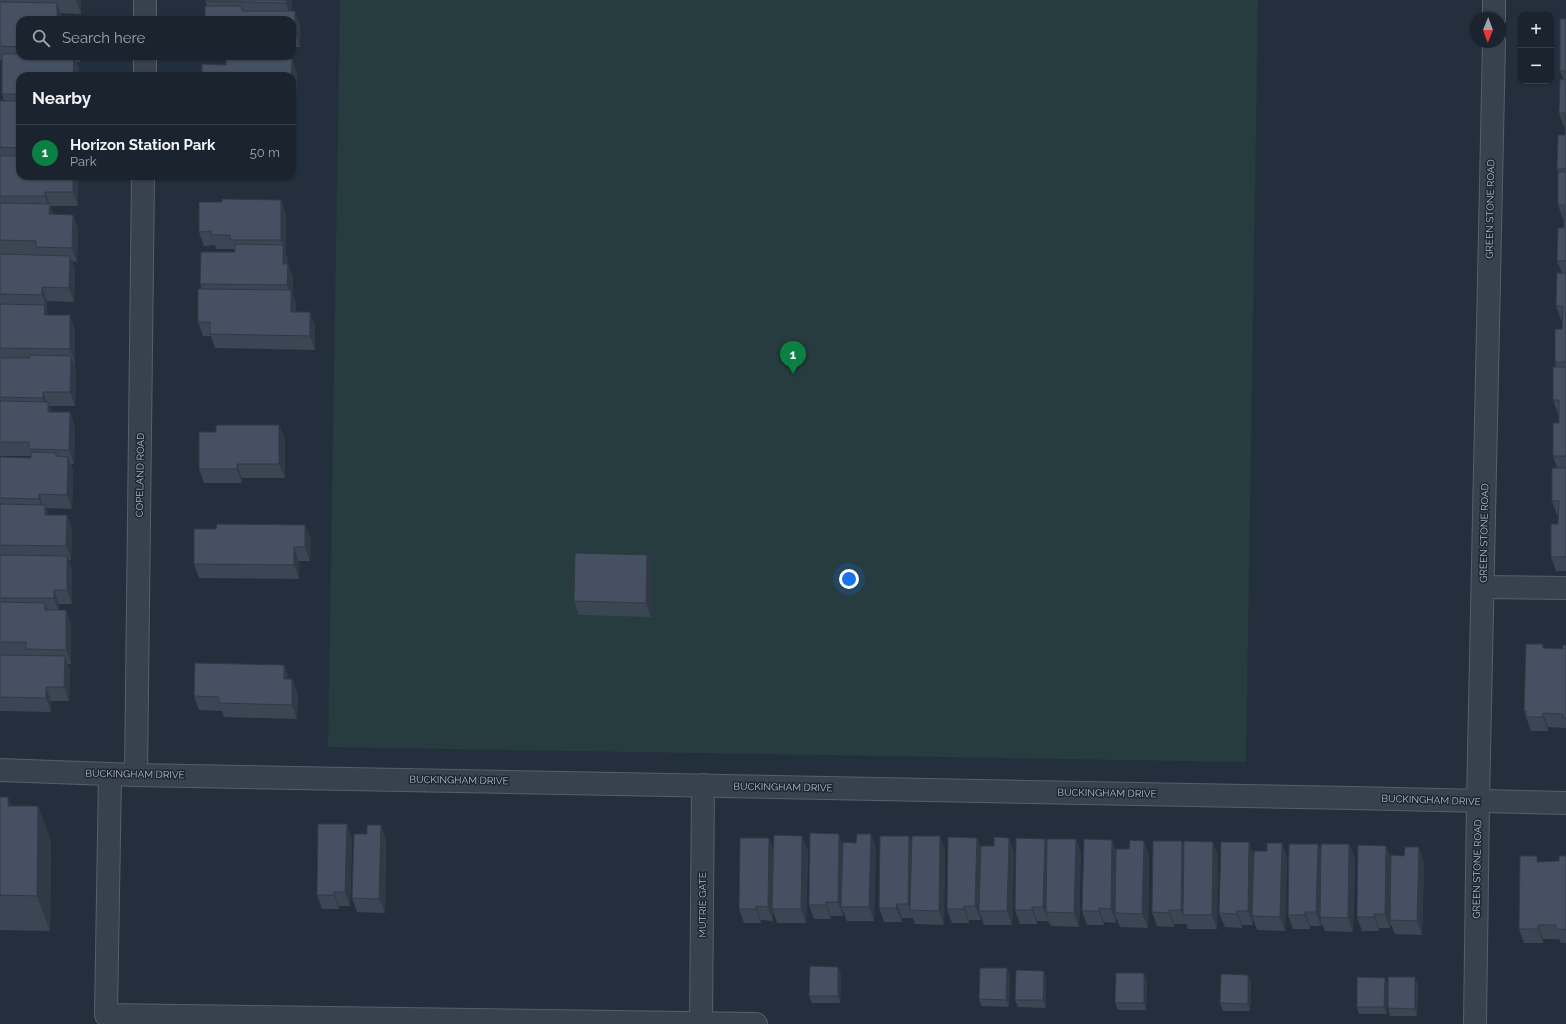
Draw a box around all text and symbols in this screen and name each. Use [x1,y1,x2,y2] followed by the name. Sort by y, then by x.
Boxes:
[1470,12,1506,48] north arrow
[1518,12,1554,84] map controls
[1518,12,1554,48] button: +
[16,16,296,60] search box
[30,27,52,49] icon: search
[62,29,145,47] text: Search here
[1518,48,1554,84] button: −
[32,88,91,108] text: Nearby
[70,136,215,154] text: Horizon Station Park
[42,145,48,160] text: 1
[250,145,280,160] text: 50 m
[70,154,97,169] text: Park
[1484,159,1496,259] street label: GREEN STONE ROAD
[780,341,806,374] pin: 1
[134,433,146,517] street label: COPELAND ROAD
[1478,483,1490,583] street label: GREEN STONE ROAD
[839,569,859,589] your location
[85,768,185,780] street label: BUCKINGHAM DRIVE
[409,774,509,786] street label: BUCKINGHAM DRIVE
[733,781,833,793] street label: BUCKINGHAM DRIVE
[1057,787,1157,799] street label: BUCKINGHAM DRIVE
[1381,793,1481,807] street label: BUCKINGHAM DRIVE
[1471,819,1483,919] street label: GREEN STONE ROAD
[697,872,708,938] street label: MUTRIE GATE

